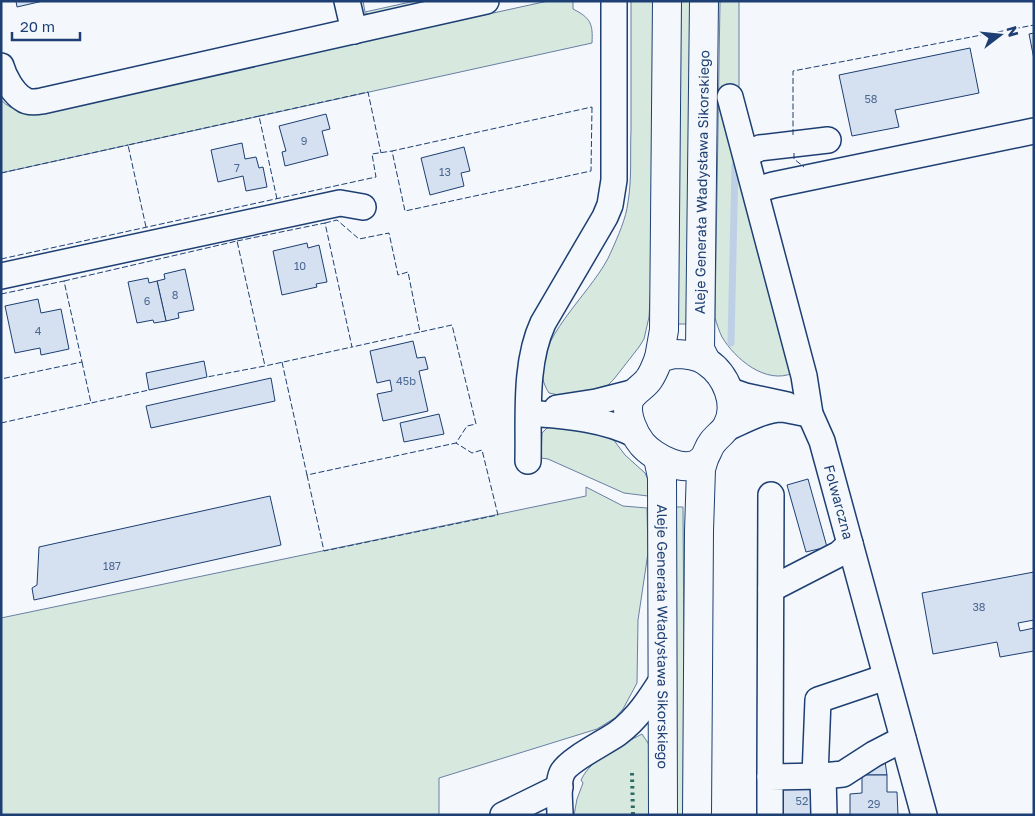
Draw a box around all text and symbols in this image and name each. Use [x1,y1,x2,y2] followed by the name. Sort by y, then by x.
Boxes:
[12,10,80,42] scale bar
[975,10,1025,60] north arrow
[20,17,55,35] text: 20 m
[1003,24,1023,39] text: N
[691,50,712,314] street label: Aleje Generała Władysława Sikorskiego
[864,92,878,105] house number: 58
[301,134,307,147] house number: 9
[234,161,240,174] house number: 7
[439,165,451,178] house number: 13
[294,259,306,272] house number: 10
[172,288,179,301] house number: 8
[144,294,151,307] house number: 6
[35,324,42,337] house number: 4
[396,374,416,387] house number: 45b
[821,463,857,541] street label: Folwarczna
[654,504,672,769] street label: Aleje Generała Władysława Sikorskiego
[103,559,121,572] house number: 187
[972,600,986,613] house number: 38
[796,794,808,807] house number: 52
[867,797,881,810] house number: 29

